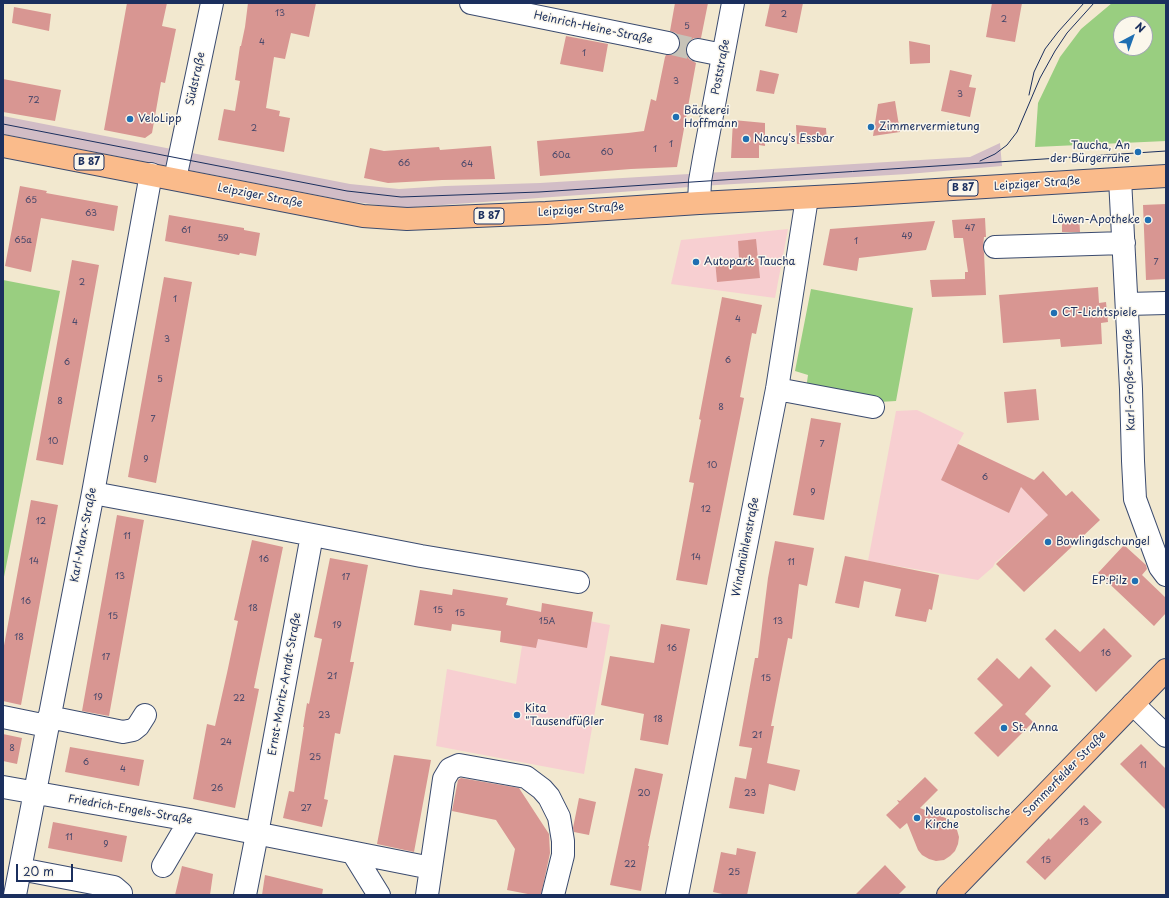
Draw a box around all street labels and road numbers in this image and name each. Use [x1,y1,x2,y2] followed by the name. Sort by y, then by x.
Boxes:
[532,9,654,47] street label: Heinrich-Heine-Straße
[709,38,733,96] street label: Poststraße
[184,51,208,107] street label: Südstraße
[74,154,104,170] road number: B 87
[993,174,1081,194] street label: Leipziger Straße
[948,180,978,196] road number: B 87
[216,181,304,211] street label: Leipziger Straße
[537,200,625,220] street label: Leipziger Straße
[474,208,504,224] road number: B 87
[1122,329,1138,431] street label: Karl-Große-Straße
[68,487,100,583] street label: Karl-Marx-Straße
[730,496,762,598] street label: Windmühlenstraße
[266,611,304,757] street label: Ernst-Moritz-Arndt-Straße
[1021,729,1109,819] street label: Sommerfelder Straße
[67,793,193,827] street label: Friedrich-Engels-Straße

